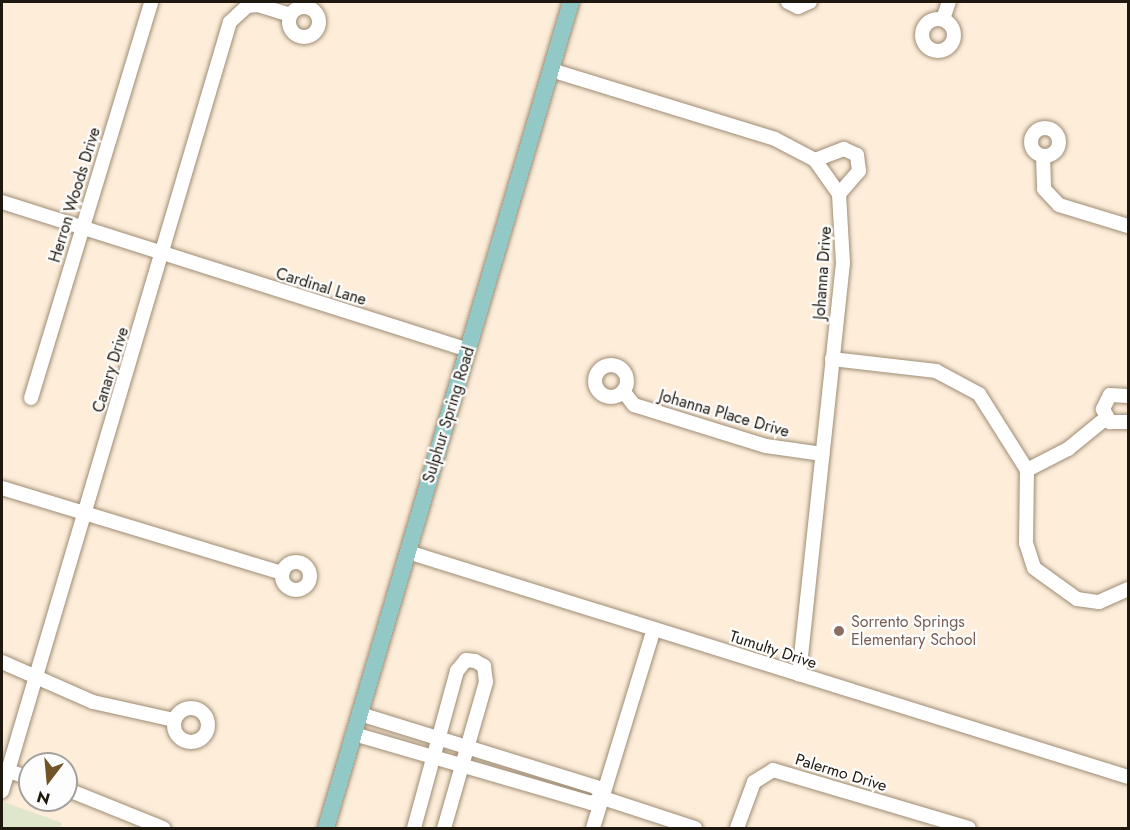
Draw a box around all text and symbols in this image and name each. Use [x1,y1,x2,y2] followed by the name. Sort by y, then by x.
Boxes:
[45,125,105,265] street label: Herron Woods Drive
[810,226,836,320] street label: Johanna Drive
[273,264,369,310] street label: Cardinal Lane
[89,325,133,415] street label: Canary Drive
[419,345,479,485] street label: Sulphur Spring Road
[657,386,791,442] street label: Johanna Place Drive
[851,612,976,650] place label: Sorrento Springs Elementary School
[832,624,846,638] marker: Sorrento Springs Elementary School
[727,627,819,673] street label: Tumulty Drive
[793,750,889,796] street label: Palermo Drive
[18,752,78,812] north arrow
[34,785,53,811] text: N

